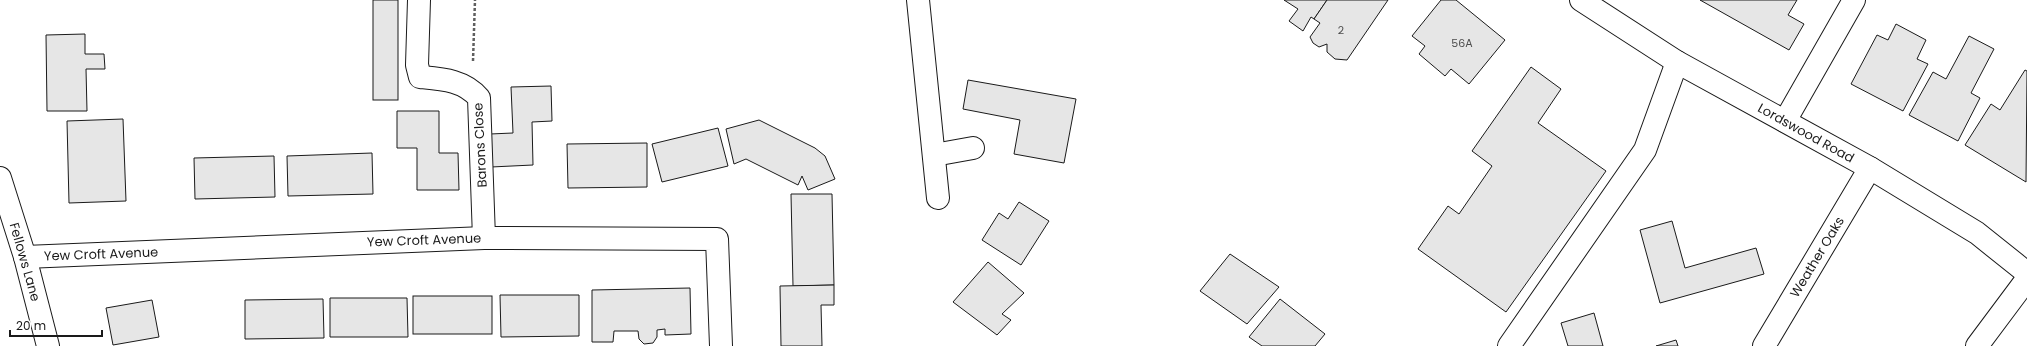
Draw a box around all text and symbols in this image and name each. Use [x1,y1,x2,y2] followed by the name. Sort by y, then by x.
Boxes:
[1338,22,1344,38] house number: 2
[1451,35,1473,51] house number: 56A
[1754,99,1858,167] street label: Lordswood Road
[468,102,492,188] street label: Barons Close
[1785,213,1849,301] street label: Weather Oaks
[5,220,45,304] street label: Fellows Lane
[367,229,481,251] street label: Yew Croft Avenue
[44,243,158,265] street label: Yew Croft Avenue
[10,312,102,338] scale bar
[16,317,46,334] text: 20 m

